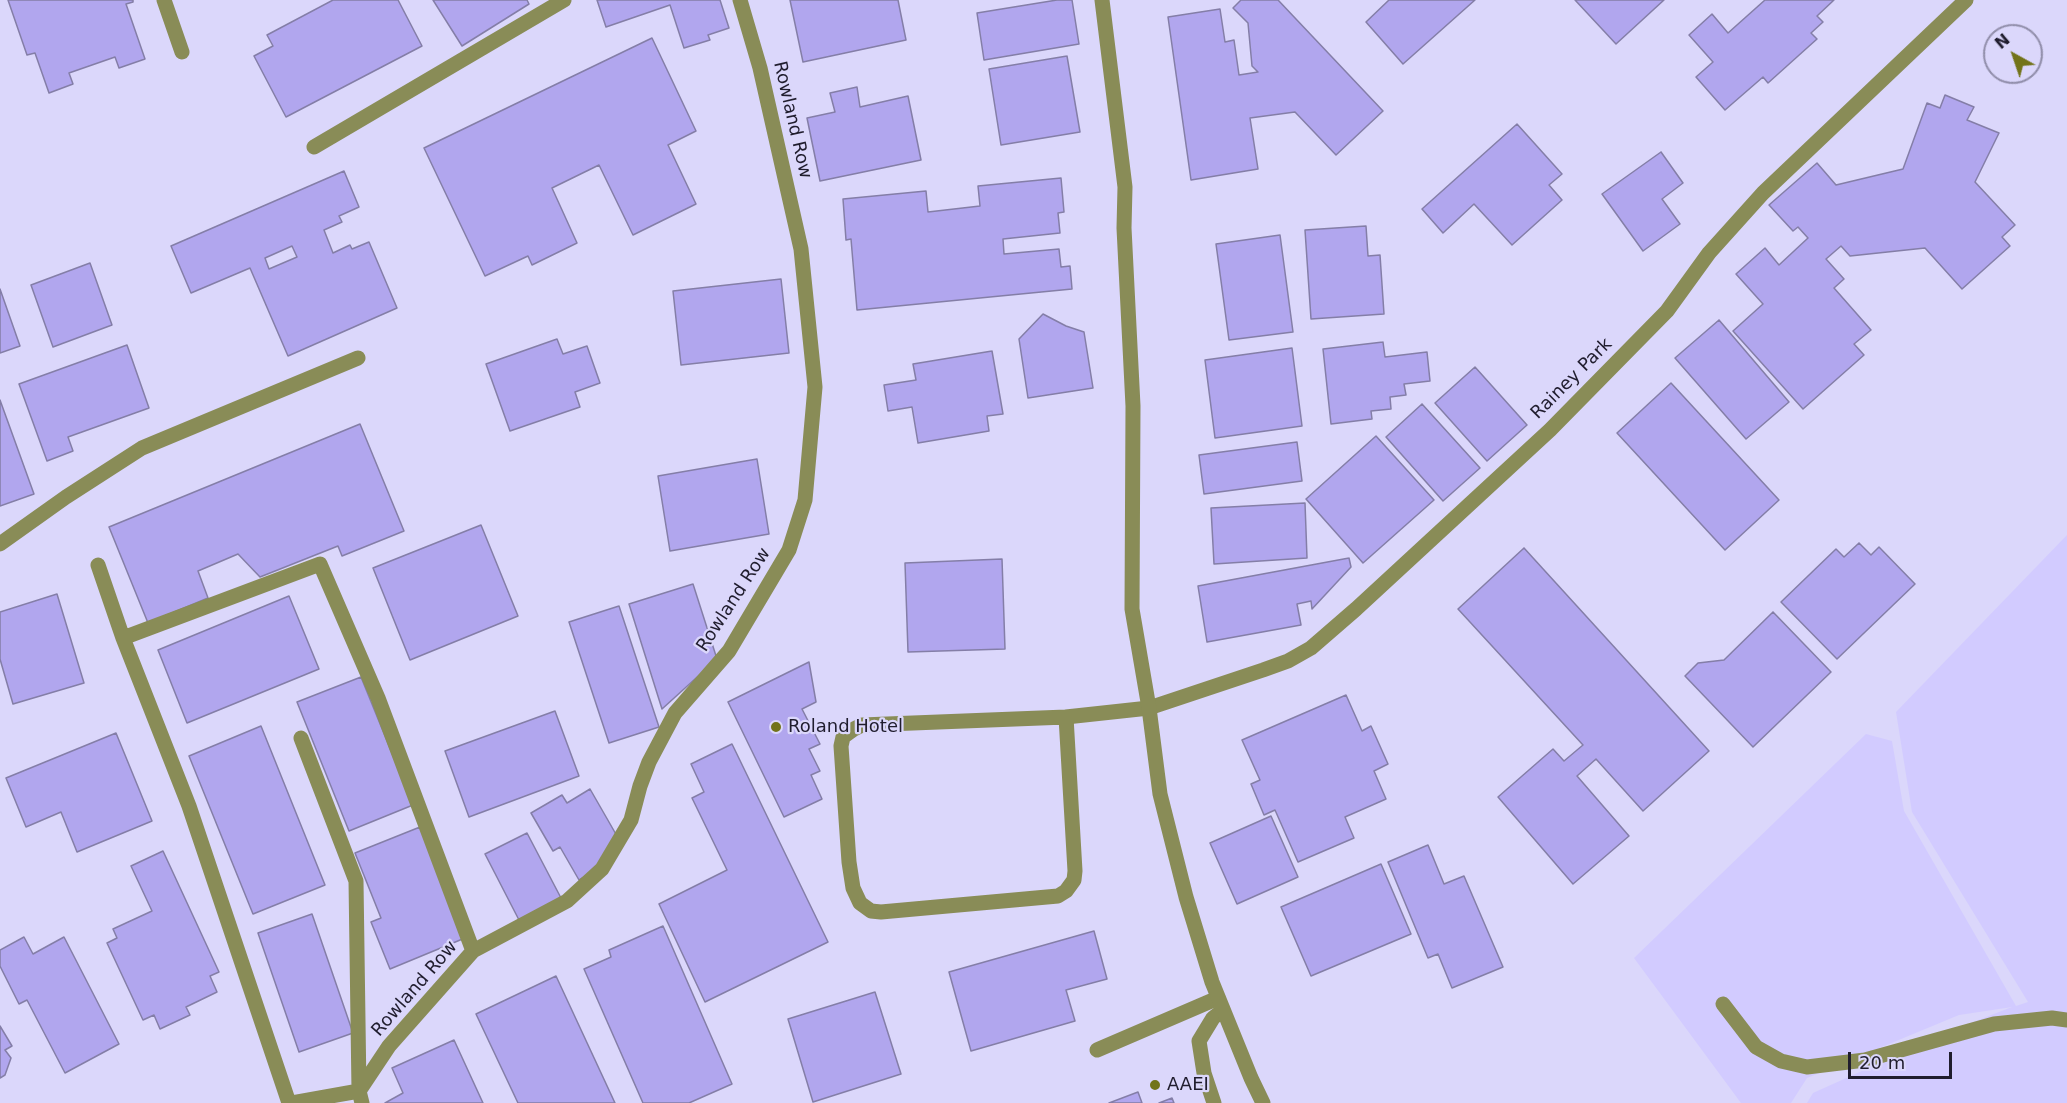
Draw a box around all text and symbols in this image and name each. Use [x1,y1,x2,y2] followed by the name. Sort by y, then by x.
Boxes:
[1983,24,2043,84] north arrow
[1991,30,2014,53] text: N
[768,59,816,181] street label: Rowland Row
[1527,334,1617,424] street label: Rainey Park
[692,544,776,656] street label: Rowland Row
[788,716,903,738] place label: Roland Hotel
[769,720,783,734] marker: Roland Hotel
[368,937,462,1041] street label: Rowland Row
[1851,1040,1954,1078] scale bar
[1859,1052,1905,1073] text: 20 m
[1167,1074,1209,1096] place label: AAEI
[1148,1078,1162,1092] marker: AAEI

